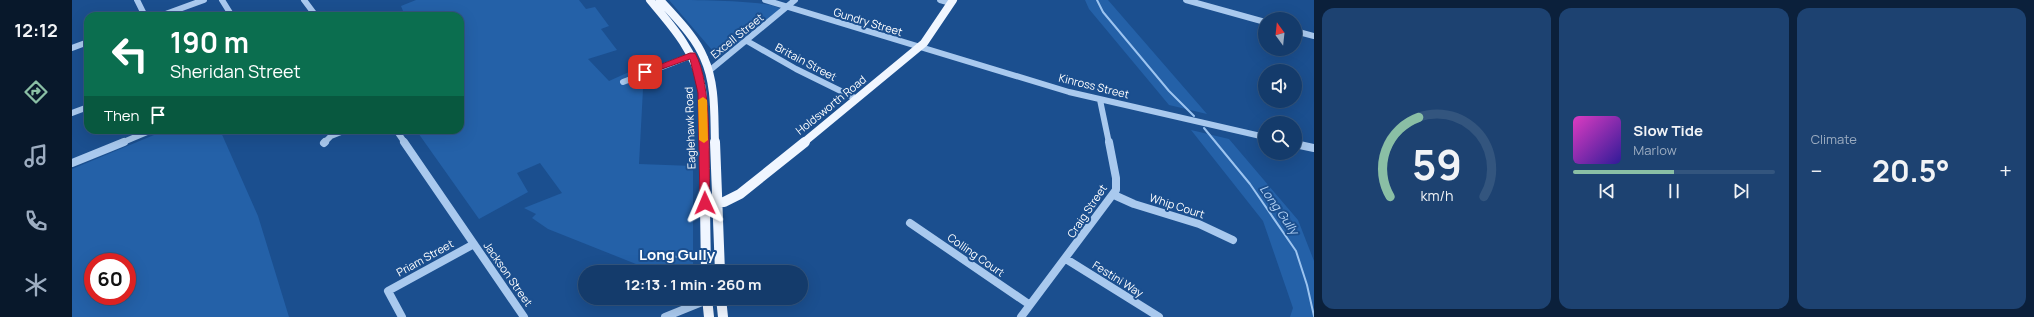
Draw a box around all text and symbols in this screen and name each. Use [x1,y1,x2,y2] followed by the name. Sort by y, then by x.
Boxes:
[832,4,905,39] street label: Gundry Street
[707,10,766,62] street label: Excell Street
[1258,12,1302,56] north arrow
[1258,12,1302,160] map controls
[14,18,58,42] text: 12:12
[170,23,249,61] text: 190 m
[104,28,156,80] icon: left
[773,39,840,84] street label: Britain Street
[628,55,662,89] pin
[170,59,301,83] text: Sheridan Street
[634,61,656,83] icon: arrive
[1258,64,1302,108] button: sound
[1057,70,1131,102] street label: Kinross Street
[792,72,869,138] street label: Holdsworth Road
[22,78,50,106] icon: directions
[681,87,698,170] street label: Eaglehawk Road
[147,104,169,126] icon: arrive
[104,105,139,126] text: Then
[1258,116,1302,160] button: search
[1633,120,1703,141] text: Slow Tide
[1811,130,1857,148] text: Climate
[1412,135,1462,191] text: 59
[1633,141,1677,159] text: Marlow
[22,142,50,170] icon: music
[1872,150,1950,191] text: 20.5°
[1811,156,1823,186] text: −
[1999,156,2012,186] text: +
[1596,180,1618,202] icon: previous
[1663,180,1685,202] icon: pause
[1730,180,1752,202] icon: next
[1063,181,1110,240] street label: Craig Street
[1256,181,1304,239] water label: Long Gully
[684,182,726,224] position arrow
[1420,185,1453,204] text: km/h
[1148,190,1207,222] street label: Whip Court
[22,207,50,235] icon: phone
[945,229,1008,280] street label: Colling Court
[394,236,456,279] street label: Priam Street
[480,238,536,309] street label: Jackson Street
[639,244,716,265] district label: Long Gully
[84,253,136,305] speed limit sign: 60
[1090,257,1147,300] street label: Festini Way
[22,271,50,299] icon: climate
[624,274,762,295] text: 12:13 · 1 min · 260 m

